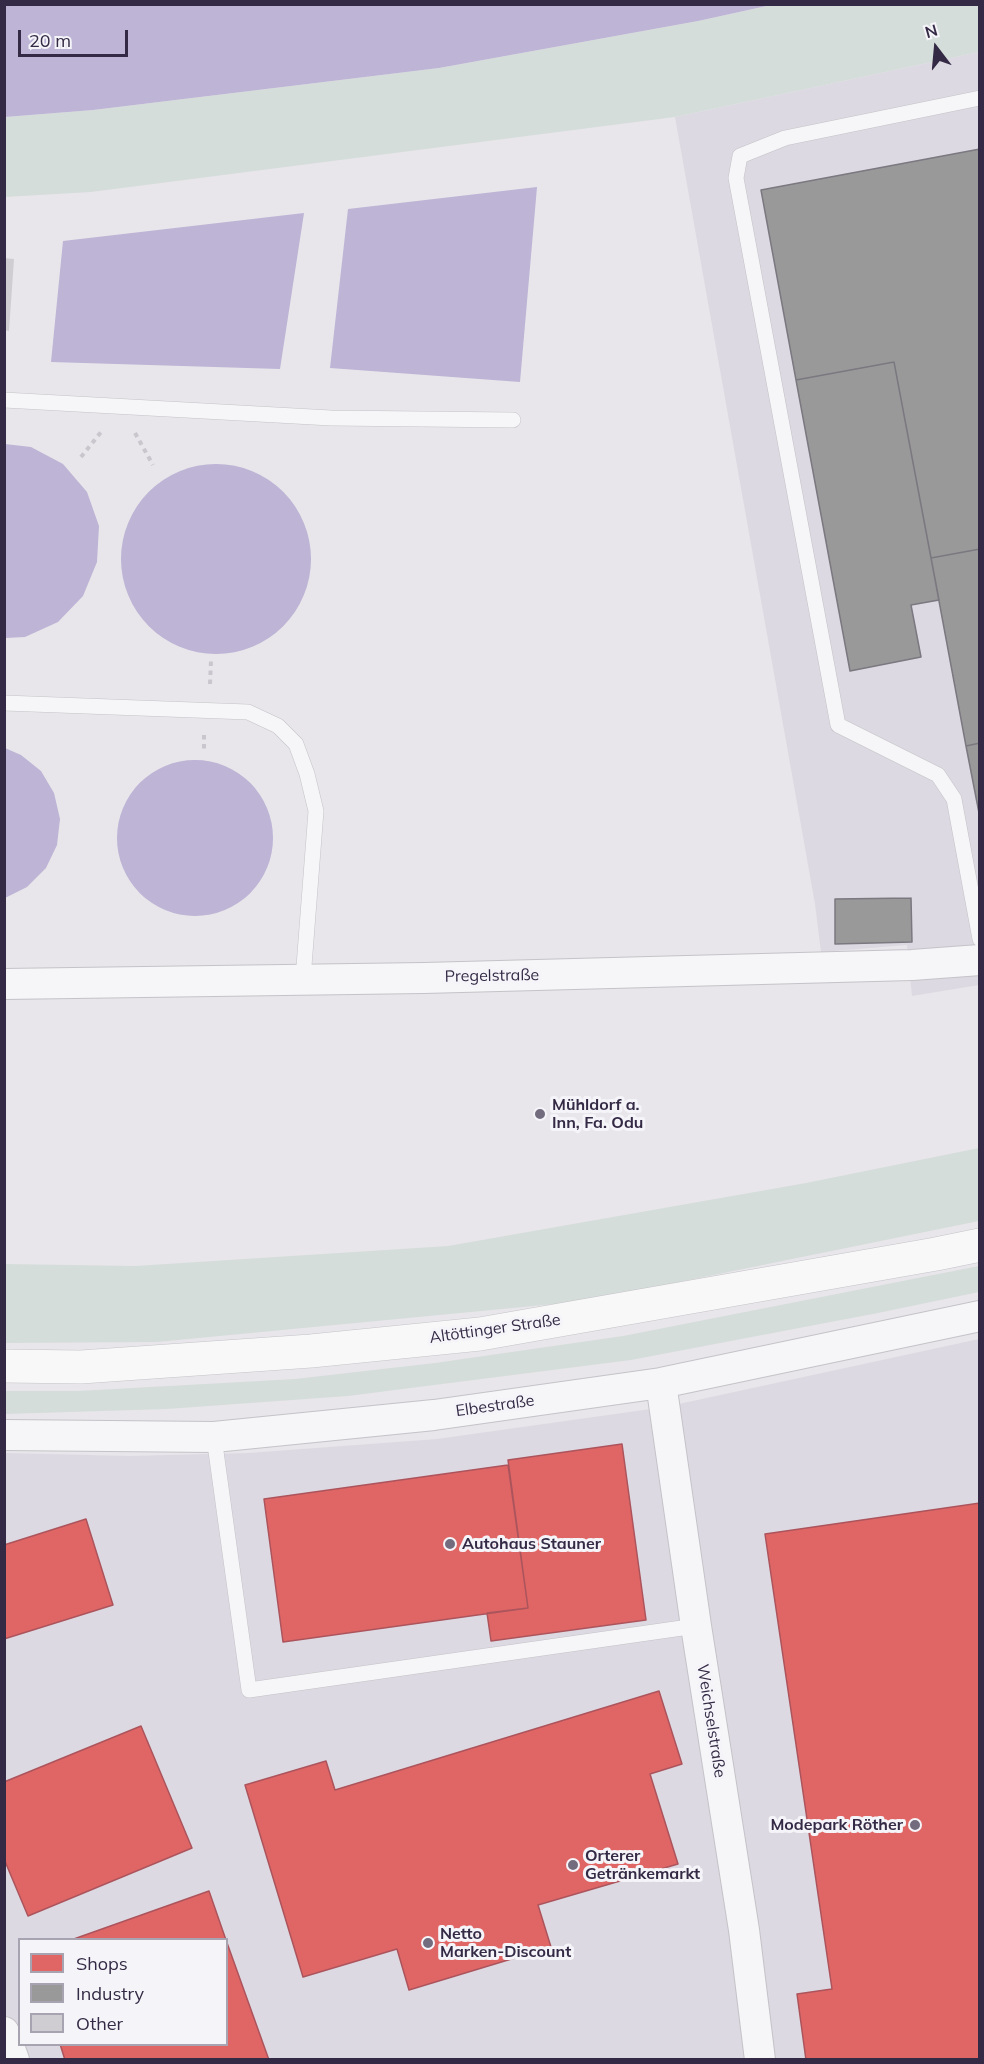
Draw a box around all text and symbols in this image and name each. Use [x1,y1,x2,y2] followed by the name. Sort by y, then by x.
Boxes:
[21,18,130,56] scale bar
[906,18,966,78] north arrow
[922,19,940,42] text: N
[29,29,71,52] text: 20 m
[445,966,539,986] street label: Pregelstraße
[552,1095,643,1133] place label: Mühldorf a. Inn, Fa. Odu
[533,1107,547,1121] marker: Mühldorf a. Inn, Fa. Odu
[428,1310,562,1348] street label: Altöttinger Straße
[454,1391,536,1421] street label: Elbestraße
[462,1534,601,1554] place label: Autohaus Stauner
[443,1537,457,1551] marker: Autohaus Stauner
[693,1663,729,1779] street label: Weichselstraße
[770,1815,903,1835] place label: Modepark Röther
[908,1818,922,1832] marker: Modepark Röther
[585,1846,700,1884] place label: Orterer Getränkemarkt
[566,1858,580,1872] marker: Orterer Getränkemarkt
[440,1924,571,1962] place label: Netto Marken-Discount
[421,1936,435,1950] marker: Netto Marken-Discount
[18,1938,228,2046] legend
[76,1952,128,1975] text: Shops
[76,1982,144,2005] text: Industry
[76,2012,123,2035] text: Other

